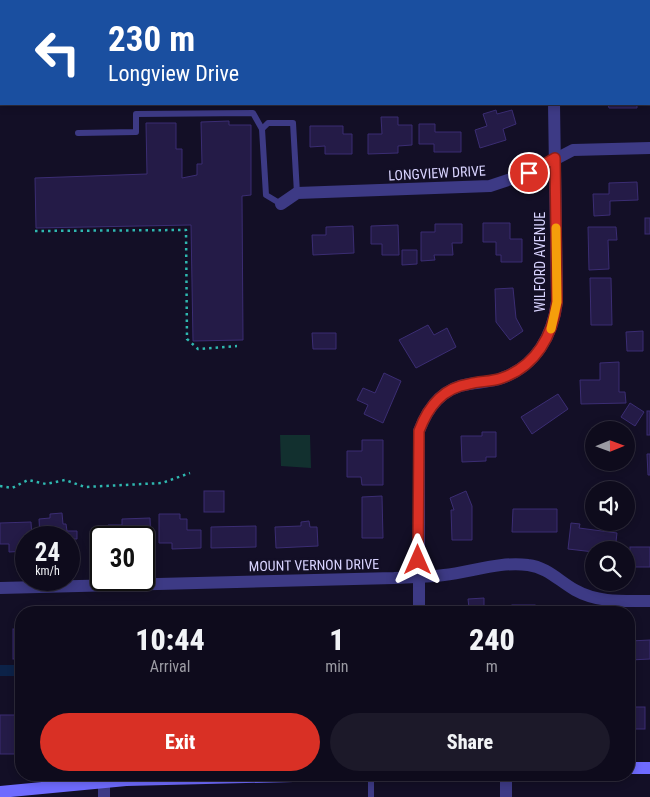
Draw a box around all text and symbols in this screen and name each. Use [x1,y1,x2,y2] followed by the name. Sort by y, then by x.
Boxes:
[108,19,195,60] text: 230 m
[25,20,90,85] icon: left
[108,61,239,86] text: Longview Drive
[508,152,550,194] pin
[515,159,543,187] icon: arrive
[388,162,486,184] street label: LONGVIEW DRIVE
[532,212,548,312] street label: WILFORD AVENUE
[585,421,635,471] north arrow
[585,421,635,591] map controls
[585,481,635,531] button: sound
[90,526,155,591] speed limit sign: 30
[391,533,443,585] position arrow
[35,538,60,567] text: 24
[585,541,635,591] button: search
[249,556,379,574] street label: MOUNT VERNON DRIVE
[35,564,60,578] text: km/h
[135,622,205,657] text: 10:44
[329,622,344,657] text: 1
[469,622,515,657] text: 240
[150,657,190,676] text: Arrival
[325,657,349,676] text: min
[486,657,498,676] text: m
[40,713,320,771] button: Exit
[330,713,610,771] button: Share

